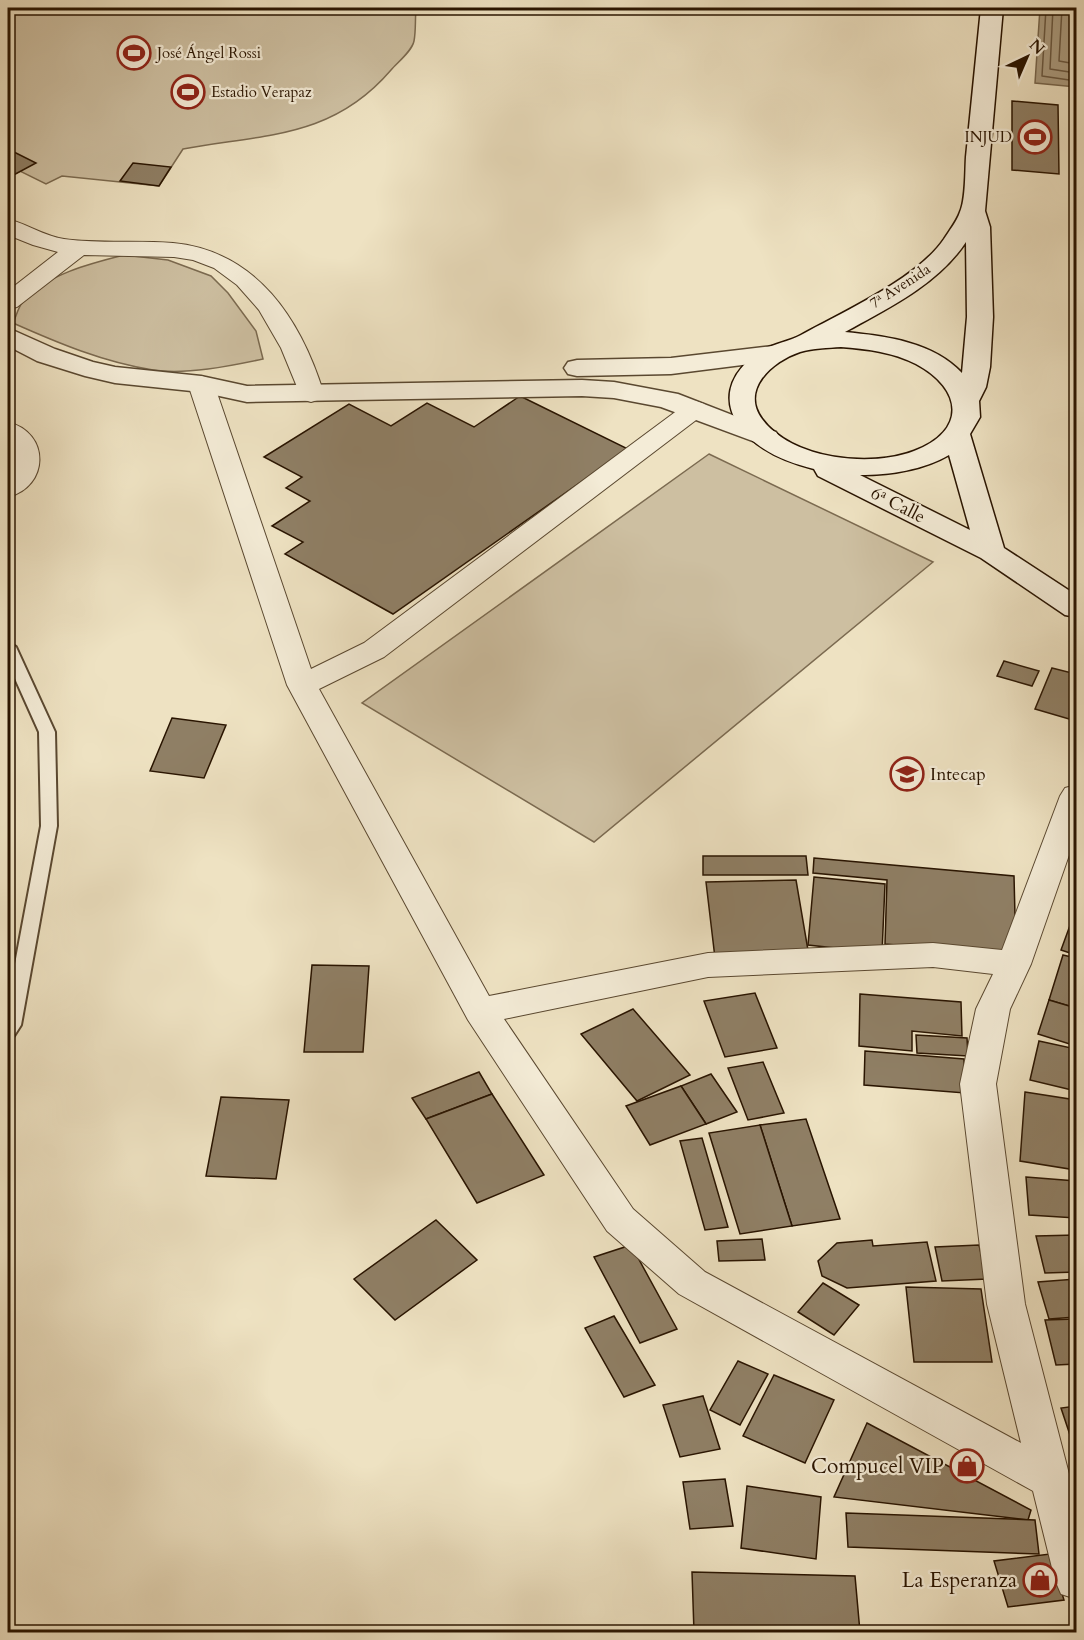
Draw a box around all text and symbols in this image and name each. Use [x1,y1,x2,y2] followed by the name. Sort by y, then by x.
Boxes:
[997,27,1057,87] north arrow
[1024,34,1049,60] text: N
[116,35,152,71] sports icon: José Ángel Rossi
[155,43,261,63] place label: José Ángel Rossi
[170,74,206,110] sports icon: Estadio Verapaz
[211,82,312,102] place label: Estadio Verapaz
[1017,119,1053,155] sports icon: INJUD
[965,127,1012,147] place label: INJUD
[866,259,935,313] street label: 7ª Avenida
[866,481,930,529] street label: 6ª Calle
[889,756,925,792] school or university icon: Intecap
[930,762,986,787] place label: Intecap
[949,1448,985,1484] shop icon: Compucel VIP
[811,1452,944,1481] place label: Compucel VIP
[1022,1562,1058,1598] shop icon: La Esperanza
[902,1566,1017,1595] place label: La Esperanza

